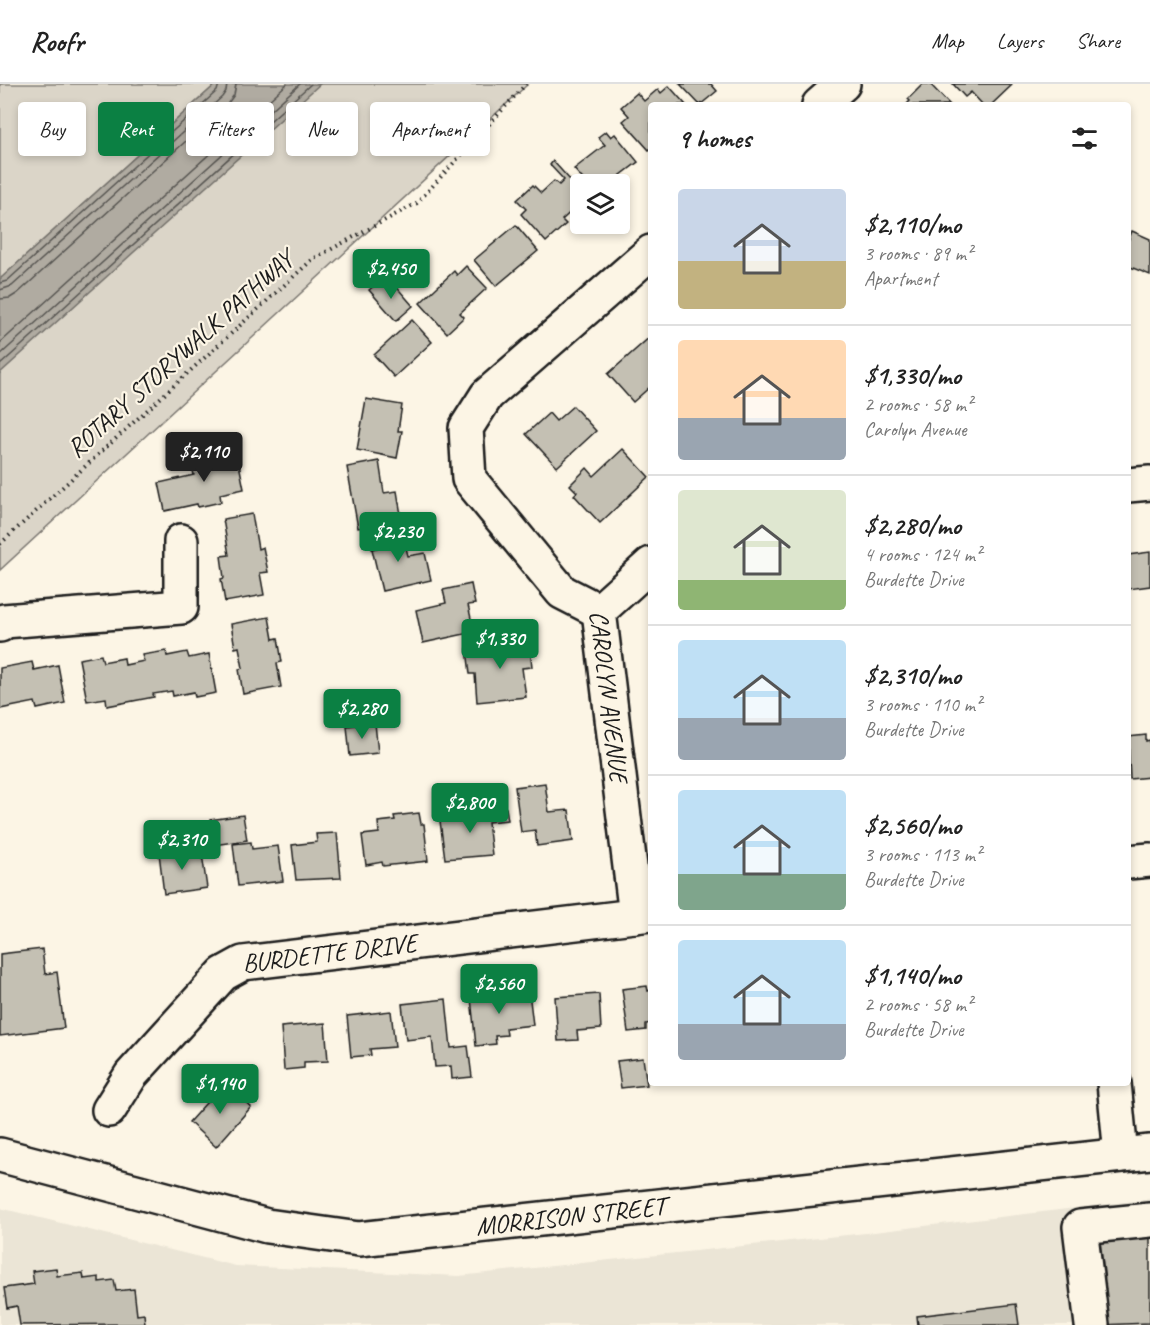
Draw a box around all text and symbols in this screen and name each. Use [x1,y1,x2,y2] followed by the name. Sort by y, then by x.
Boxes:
[30,24,84,59] text: Roofr
[931,28,964,54] text: Map
[997,28,1043,54] text: Layers
[1076,28,1120,54] text: Share
[18,102,86,156] chip: Buy
[98,102,174,156] chip: Rent
[186,102,274,156] chip: Filters
[286,102,358,156] chip: New
[370,102,490,156] chip: Apartment
[678,122,751,155] text: 9 homes
[1068,122,1101,155] icon: filters
[570,174,630,234] map controls
[570,174,630,234] button: layers
[864,208,961,241] text: $2,110/mo
[726,213,798,285] icon: home
[60,240,304,465] street label: ROTARY STORYWALK PATHWAY
[864,241,972,266] text: 3 rooms · 89 m²
[342,249,440,300] pin: $2,450
[367,256,415,281] text: $2,450
[864,266,937,291] text: Apartment
[864,359,961,392] text: $1,330/mo
[726,364,798,436] icon: home
[864,392,972,417] text: 2 rooms · 58 m²
[864,417,967,442] text: Carolyn Avenue
[155,432,253,483] pin: $2,110
[180,439,228,464] text: $2,110
[864,509,961,542] text: $2,280/mo
[349,512,447,563] pin: $2,230
[726,514,798,586] icon: home
[374,519,422,544] text: $2,230
[864,542,981,567] text: 4 rooms · 124 m²
[864,567,964,592] text: Burdette Drive
[583,609,637,788] street label: CAROLYN AVENUE
[451,619,549,670] pin: $1,330
[476,626,524,651] text: $1,330
[864,659,961,692] text: $2,310/mo
[726,664,798,736] icon: home
[313,689,411,740] pin: $2,280
[864,692,981,717] text: 3 rooms · 110 m²
[338,696,386,721] text: $2,280
[864,717,964,742] text: Burdette Drive
[421,783,519,834] pin: $2,800
[446,790,494,815] text: $2,800
[864,809,961,842] text: $2,560/mo
[726,814,798,886] icon: home
[133,820,231,871] pin: $2,310
[158,827,206,852] text: $2,310
[864,842,981,867] text: 3 rooms · 113 m²
[864,867,964,892] text: Burdette Drive
[241,925,422,979] street label: BURDETTE DRIVE
[864,959,961,992] text: $1,140/mo
[450,964,548,1015] pin: $2,560
[726,964,798,1036] icon: home
[474,971,524,996] text: $2,560
[864,992,972,1017] text: 2 rooms · 58 m²
[864,1017,964,1042] text: Burdette Drive
[171,1064,269,1115] pin: $1,140
[196,1071,244,1096] text: $1,140
[474,1188,674,1243] street label: MORRISON STREET

